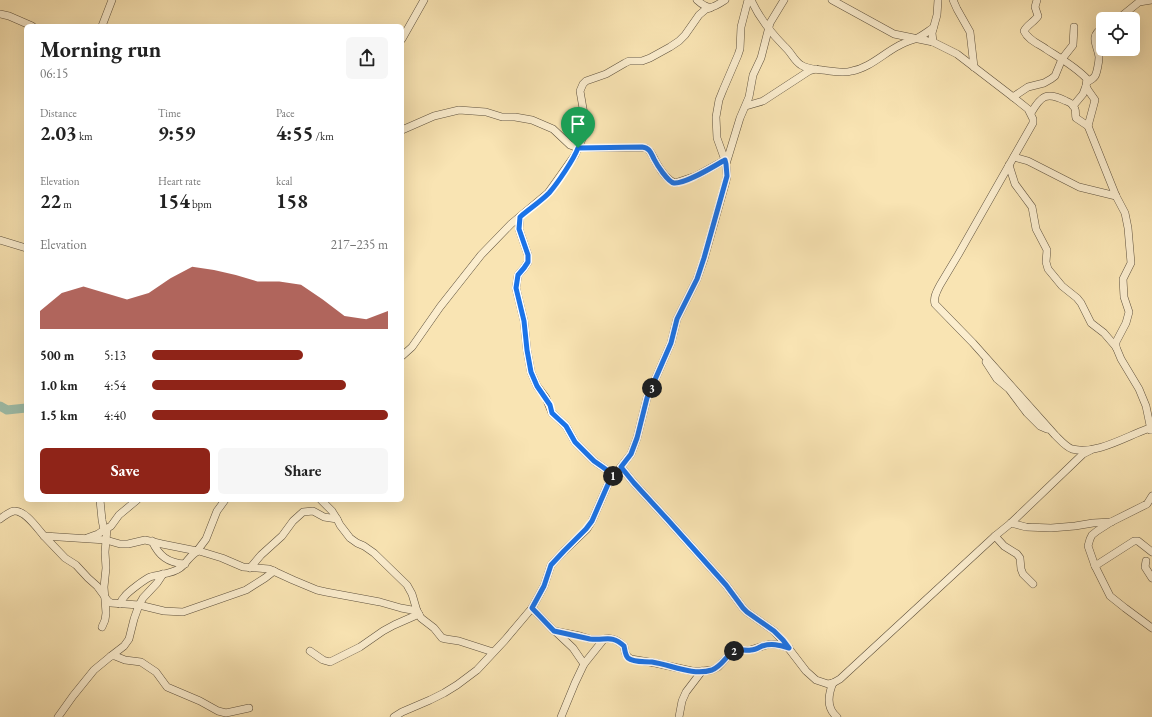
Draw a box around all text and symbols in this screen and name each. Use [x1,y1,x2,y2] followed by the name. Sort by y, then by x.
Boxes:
[1096,12,1140,56] map controls
[1096,12,1140,56] button: locate
[40,35,161,64] text: Morning run
[346,37,388,79] button: share
[40,65,68,82] text: 06:15
[40,106,77,120] text: Distance
[158,106,181,120] text: Time
[276,106,294,120] text: Pace
[561,107,595,148] pin
[567,113,589,135] icon: arrive
[40,120,77,146] text: 2.03
[158,120,195,146] text: 9:59
[276,120,313,146] text: 4:55
[77,129,93,143] text: km
[313,129,334,143] text: /km
[40,174,80,188] text: Elevation
[158,174,201,188] text: Heart rate
[276,174,293,188] text: kcal
[40,188,61,214] text: 22
[158,188,190,214] text: 154
[276,188,308,214] text: 158
[61,197,72,211] text: m
[190,197,212,211] text: bpm
[40,236,87,253] text: Elevation
[331,236,388,253] text: 217–235 m
[40,347,74,364] text: 500 m
[104,347,126,364] text: 5:13
[40,377,78,394] text: 1.0 km
[104,377,126,394] text: 4:54
[642,378,662,398] pin: 3
[649,381,655,395] text: 3
[40,407,78,424] text: 1.5 km
[104,407,126,424] text: 4:40
[40,448,210,494] button: Save
[218,448,388,494] button: Share
[603,466,623,486] pin: 1
[610,469,616,483] text: 1
[724,641,744,661] pin: 2
[731,644,737,658] text: 2

